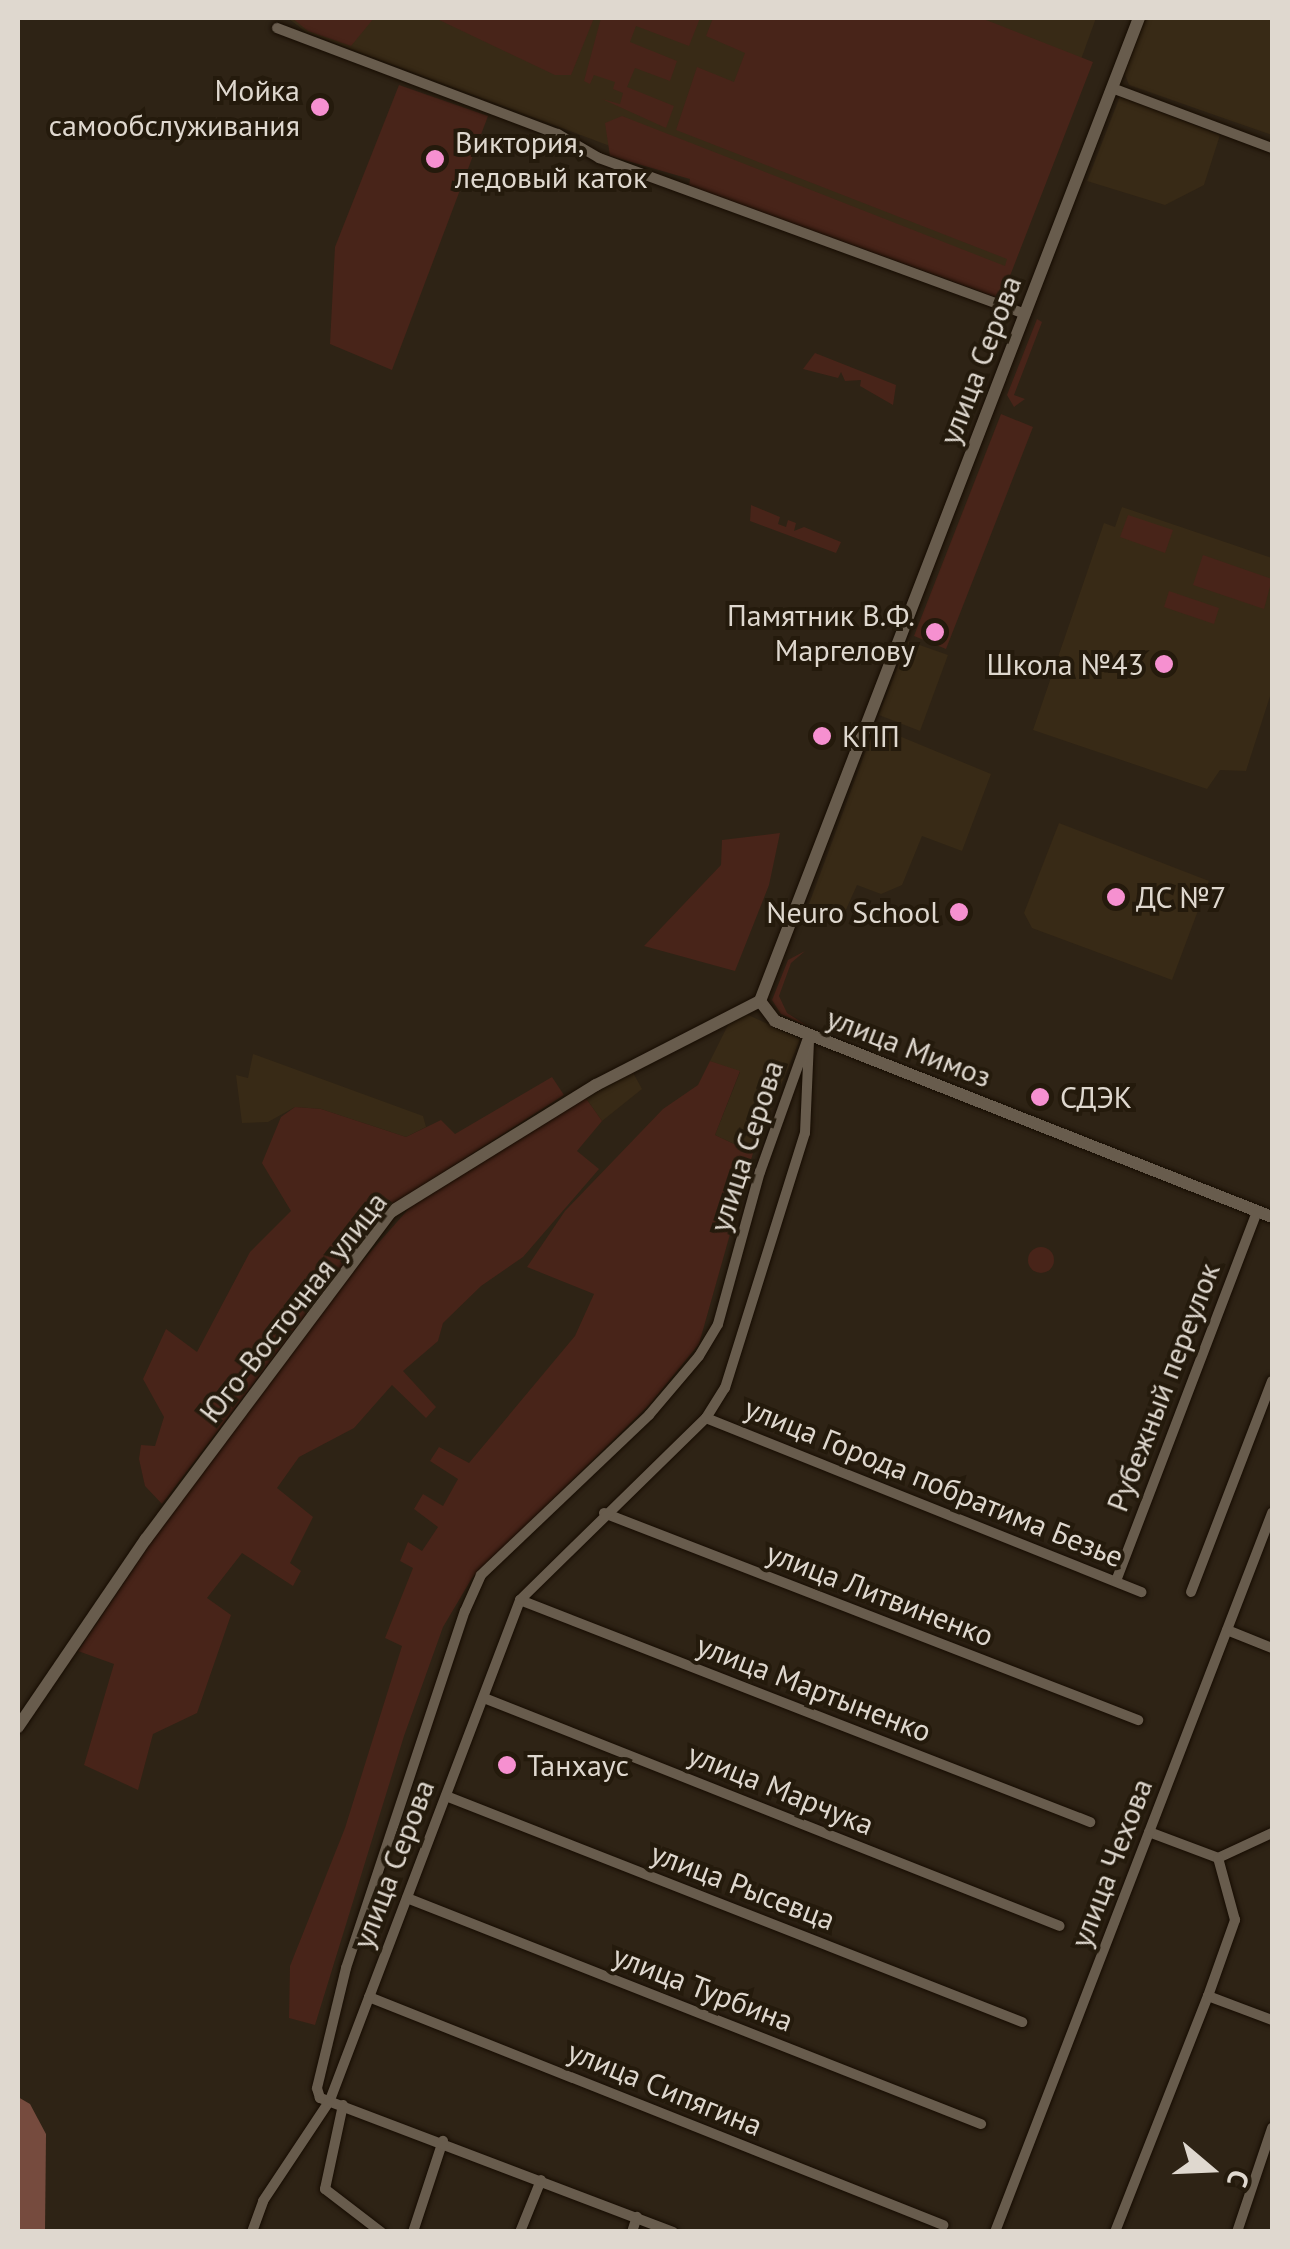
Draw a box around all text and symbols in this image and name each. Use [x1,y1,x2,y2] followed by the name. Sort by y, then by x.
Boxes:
[49,72,300,142] place label: Мойка самообслуживания
[309,96,331,118] marker: Мойка самообслуживания
[455,124,647,194] place label: Виктория, ледовый каток
[424,148,446,170] marker: Виктория, ледовый каток
[931,271,1029,449] street label: улица Серова
[727,597,915,668] place label: Памятник В.Ф. Маргелову
[924,621,946,643] marker: Памятник В.Ф. Маргелову
[986,646,1144,682] place label: Школа №43
[1153,653,1175,675] marker: Школа №43
[842,718,900,754] place label: КПП
[811,725,833,747] marker: КПП
[1136,879,1228,915] place label: ДС №7
[1105,886,1127,908] marker: ДС №7
[766,894,939,930] place label: Neuro School
[948,901,970,923] marker: Neuro School
[822,999,996,1095] street label: улица Мимоз
[701,1056,791,1236] street label: улица Серова
[1060,1079,1132,1115] place label: СДЭК
[1029,1086,1051,1108] marker: СДЭК
[192,1184,394,1430] street label: Юго-Восточная улица
[1099,1258,1227,1516] street label: Рубежный переулок
[739,1389,1129,1575] street label: улица Города побратима Безье
[761,1534,999,1654] street label: улица Литвиненко
[692,1627,936,1749] street label: улица Мартыненко
[683,1735,879,1843] street label: улица Марчука
[527,1747,629,1783] place label: Танхаус
[496,1754,518,1776] marker: Танхаус
[1062,1774,1160,1952] street label: улица Чехова
[344,1775,442,1953] street label: улица Серова
[646,1834,840,1938] street label: улица Рысевца
[607,1937,799,2039] street label: улица Турбина
[562,2033,768,2143] street label: улица Сипягина
[1160,2119,1260,2219] north arrow
[1219,2166,1259,2192] text: С

